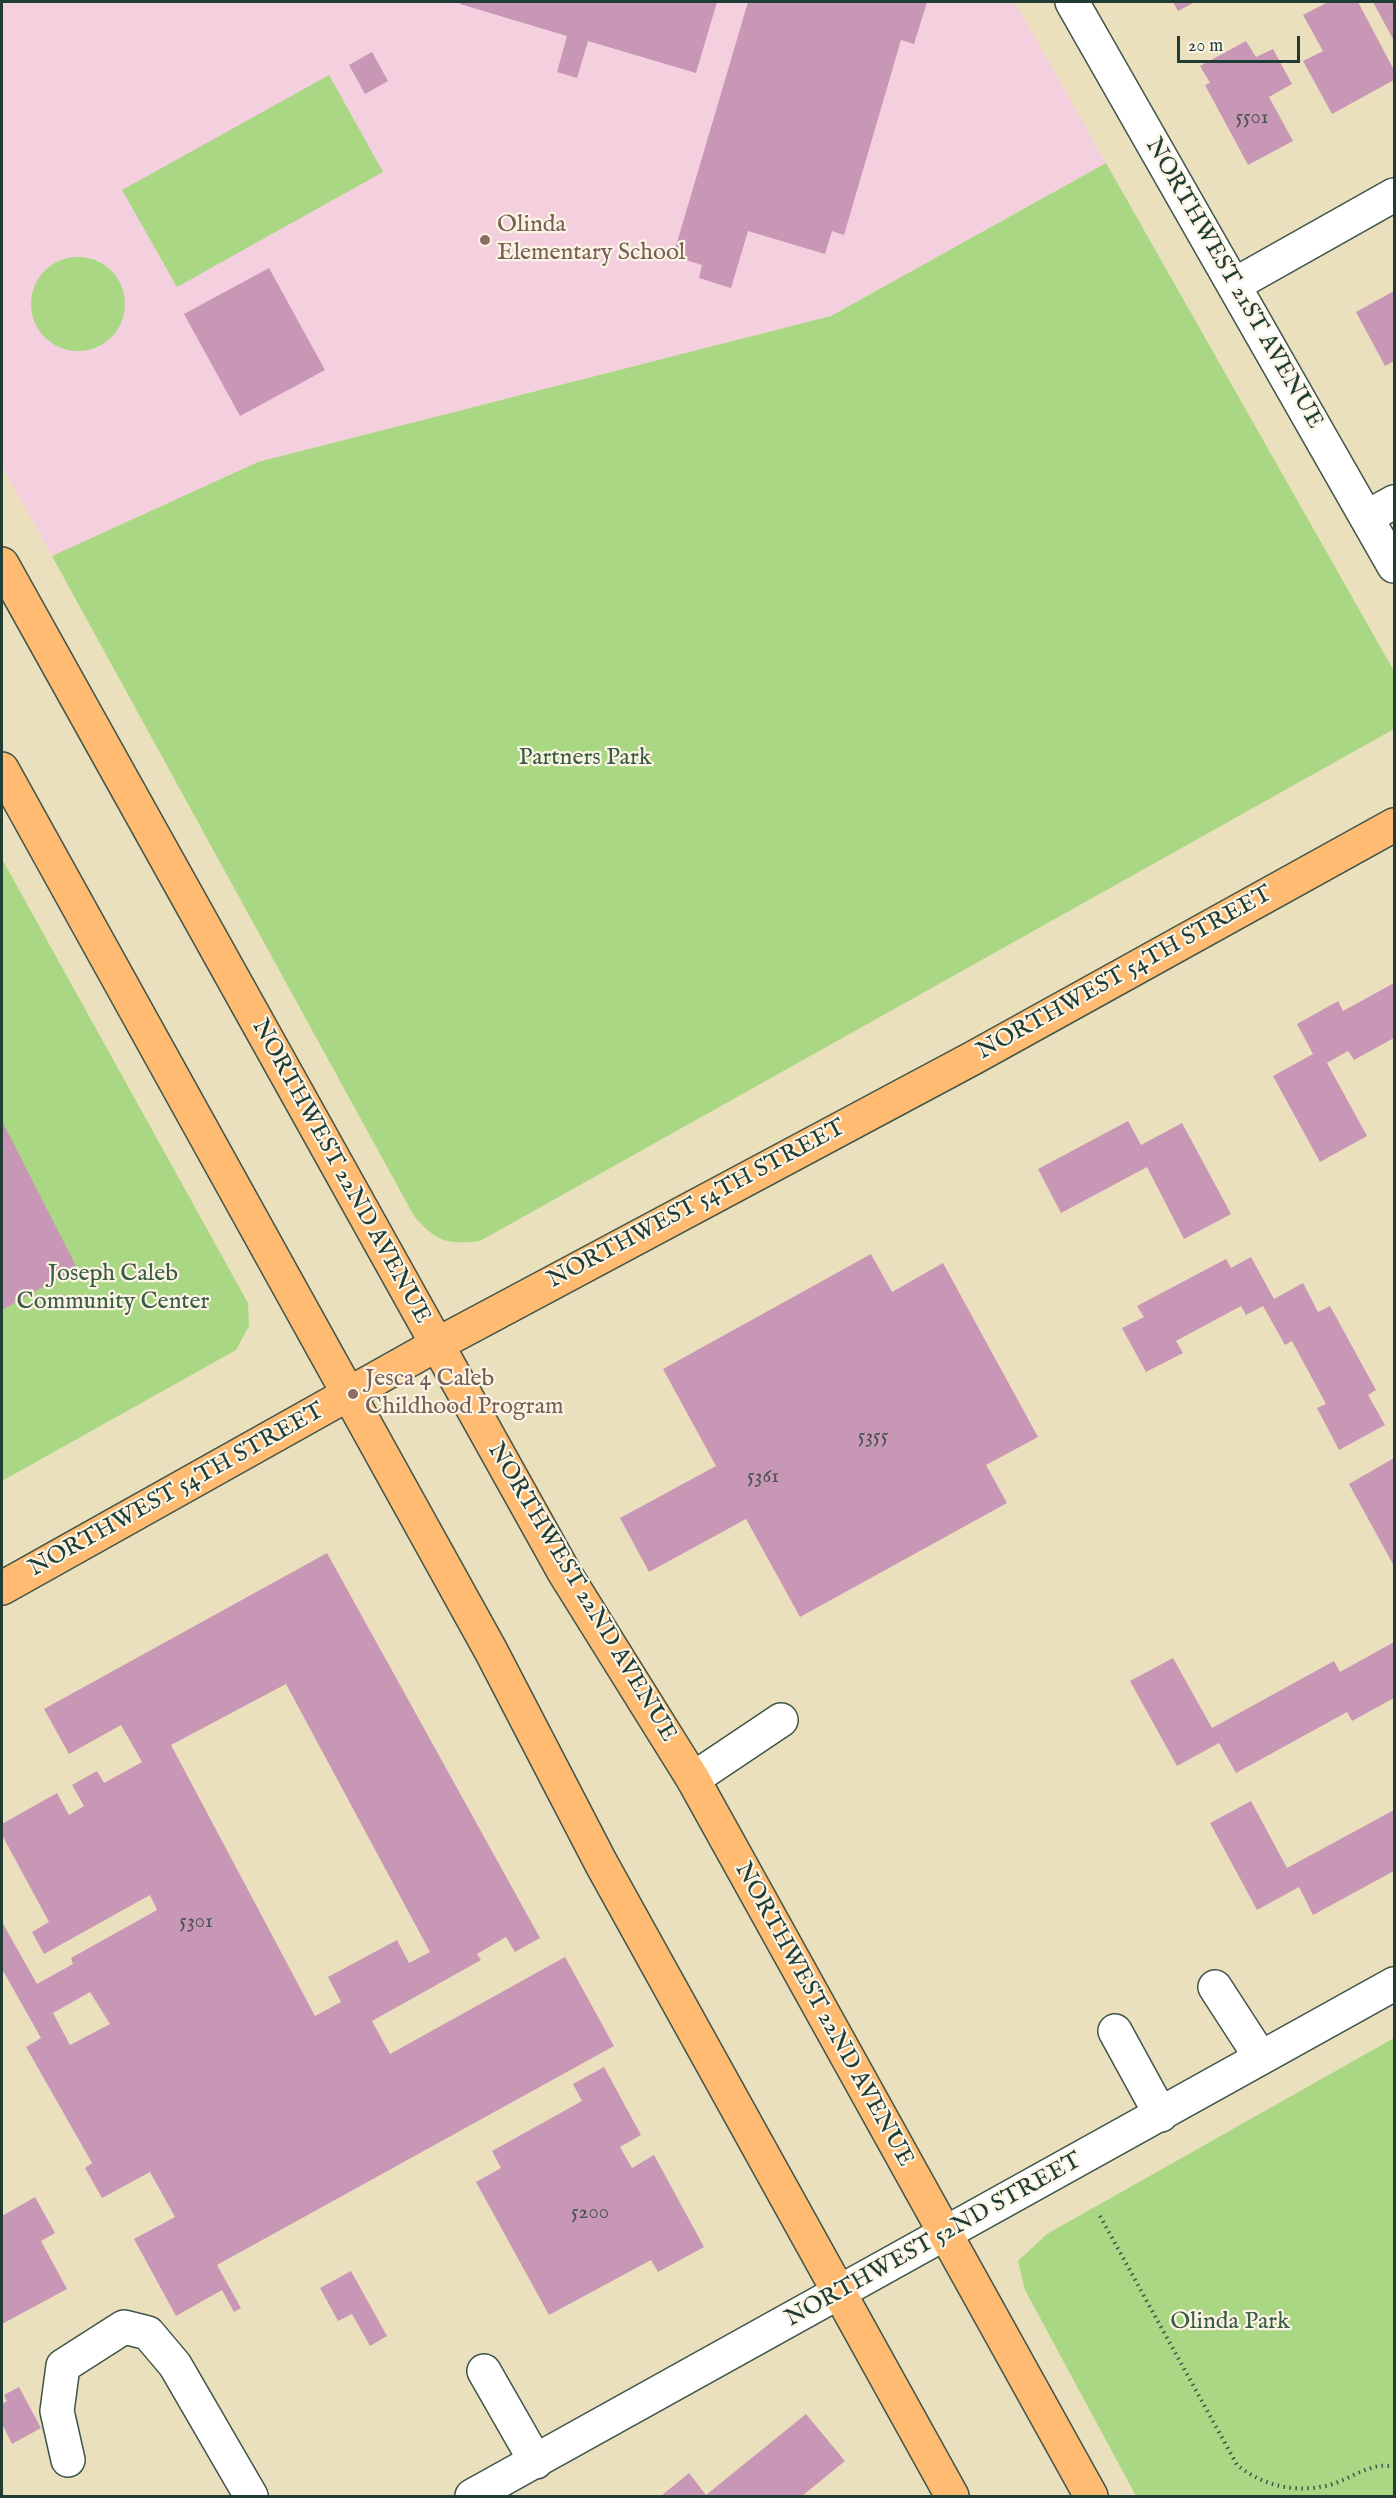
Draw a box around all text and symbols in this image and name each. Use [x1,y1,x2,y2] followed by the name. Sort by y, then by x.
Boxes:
[1180,24,1303,62] scale bar
[1188,35,1223,58] text: 20 m
[1235,106,1269,132] house number: 5501
[1138,134,1328,434] street label: NORTHWEST 21ST AVENUE
[497,212,685,268] place label: Olinda Elementary School
[478,233,492,247] marker: Olinda Elementary School
[518,745,652,773] park label: Partners Park
[972,881,1278,1067] street label: NORTHWEST 54TH STREET
[244,1015,436,1329] street label: NORTHWEST 22ND AVENUE
[543,1114,851,1296] street label: NORTHWEST 54TH STREET
[17,1261,209,1317] park label: Joseph Caleb Community Center
[365,1366,564,1422] place label: Jesca 4 Caleb Childhood Program
[346,1387,360,1401] marker: Jesca 4 Caleb Childhood Program
[24,1398,330,1584] street label: NORTHWEST 54TH STREET
[858,1425,888,1451] house number: 5355
[480,1438,682,1748] street label: NORTHWEST 22ND AVENUE
[747,1465,779,1491] house number: 5361
[727,1858,919,2172] street label: NORTHWEST 22ND AVENUE
[179,1910,213,1936] house number: 5301
[781,2147,1087,2335] street label: NORTHWEST 52ND STREET
[571,2201,609,2227] house number: 5200
[1170,2309,1290,2337] park label: Olinda Park

